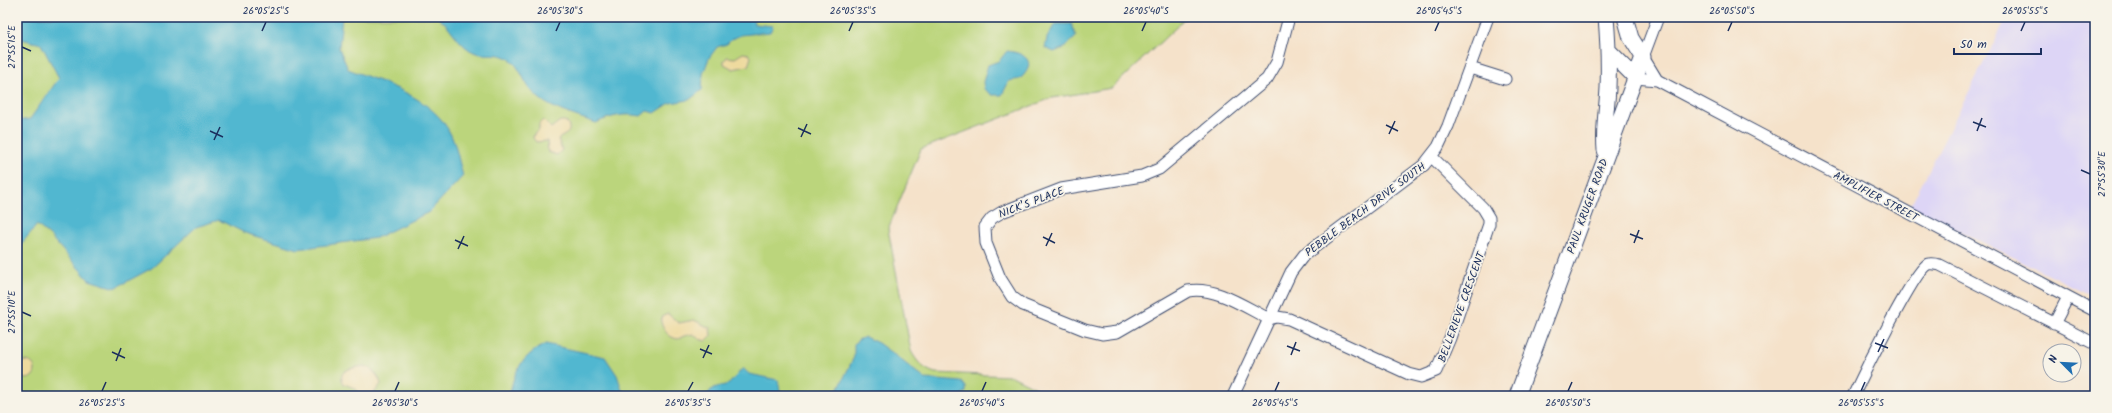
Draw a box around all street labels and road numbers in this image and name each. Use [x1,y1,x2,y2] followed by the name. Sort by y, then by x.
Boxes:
[1562,156,1614,256] street label: PAUL KRUGER ROAD
[1301,158,1430,261] street label: PEBBLE BEACH DRIVE SOUTH
[1830,167,1922,227] street label: AMPLIFIER STREET
[996,182,1067,224] street label: NICK’S PLACE
[1434,248,1491,365] street label: BELLERIEVE CRESCENT

